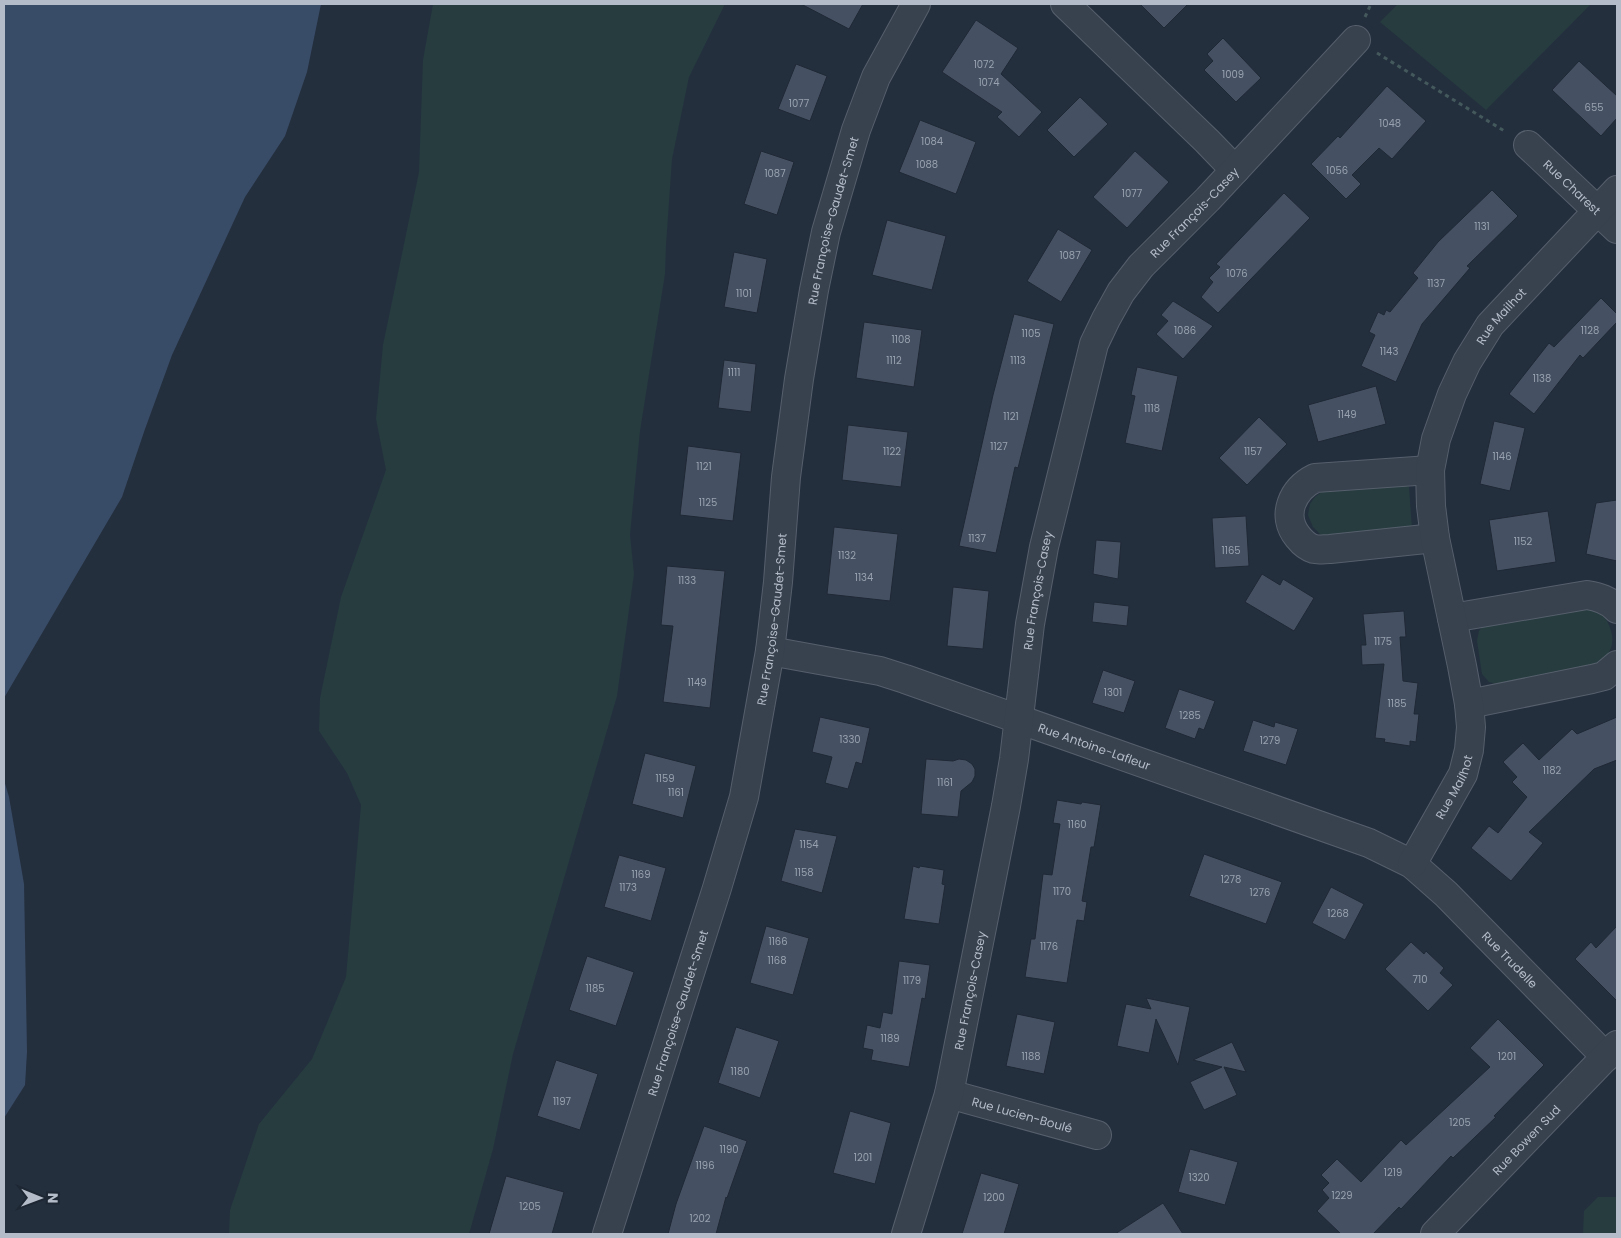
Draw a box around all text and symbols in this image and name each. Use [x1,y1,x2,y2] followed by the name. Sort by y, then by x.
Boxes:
[974,57,995,72] house number: 1072
[1222,67,1244,82] house number: 1009
[978,75,1000,90] house number: 1074
[789,96,810,111] house number: 1077
[1585,100,1603,115] house number: 655
[1379,116,1401,131] house number: 1048
[803,134,862,306] street label: Rue Françoise-Gaudet-Smet
[921,134,943,149] house number: 1084
[1540,156,1605,218] street label: Rue Charest
[916,157,938,172] house number: 1088
[1146,163,1242,261] street label: Rue François-Casey
[1326,163,1348,178] house number: 1056
[764,166,786,181] house number: 1087
[1122,186,1143,201] house number: 1077
[1474,219,1490,234] house number: 1131
[1059,248,1081,263] house number: 1087
[1226,266,1248,281] house number: 1076
[1427,276,1445,291] house number: 1137
[1472,284,1529,348] street label: Rue Mailhot
[736,286,752,301] house number: 1101
[1174,323,1196,338] house number: 1086
[1581,323,1599,338] house number: 1128
[1022,326,1040,341] house number: 1105
[892,332,911,347] house number: 1108
[1380,344,1398,359] house number: 1143
[886,353,902,368] house number: 1112
[1010,353,1026,368] house number: 1113
[728,365,740,380] house number: 1111
[1533,371,1551,386] house number: 1138
[1144,401,1160,416] house number: 1118
[1338,407,1357,422] house number: 1149
[1003,409,1019,424] house number: 1121
[990,439,1008,454] house number: 1127
[883,444,901,459] house number: 1122
[1244,444,1263,459] house number: 1157
[1492,449,1512,464] house number: 1146
[696,459,712,474] house number: 1121
[699,495,717,510] house number: 1125
[1018,529,1056,651] street label: Rue François-Casey
[968,531,986,546] house number: 1137
[752,533,790,707] street label: Rue Françoise-Gaudet-Smet
[1514,534,1532,549] house number: 1152
[1221,543,1241,558] house number: 1165
[838,548,856,563] house number: 1132
[855,570,873,585] house number: 1134
[678,573,696,588] house number: 1133
[1374,634,1392,649] house number: 1175
[688,675,707,690] house number: 1149
[1104,685,1122,700] house number: 1301
[1388,696,1407,711] house number: 1185
[1179,708,1201,723] house number: 1285
[1036,718,1153,774] street label: Rue Antoine-Lafleur
[839,732,861,747] house number: 1330
[1260,733,1280,748] house number: 1279
[1431,753,1476,822] street label: Rue Mailhot
[1543,763,1561,778] house number: 1182
[656,771,674,786] house number: 1159
[937,775,953,790] house number: 1161
[668,785,684,800] house number: 1161
[1067,817,1087,832] house number: 1160
[800,837,818,852] house number: 1154
[795,865,814,880] house number: 1158
[631,867,651,882] house number: 1169
[1221,872,1241,887] house number: 1278
[619,880,637,895] house number: 1173
[1053,884,1071,899] house number: 1170
[1250,885,1270,900] house number: 1276
[1327,906,1349,921] house number: 1268
[1478,927,1542,991] street label: Rue Trudelle
[643,928,712,1098] street label: Rue Françoise-Gaudet-Smet
[949,929,990,1051] street label: Rue François-Casey
[768,934,788,949] house number: 1166
[1040,939,1058,954] house number: 1176
[767,953,787,968] house number: 1168
[1413,972,1427,987] house number: 710
[903,973,921,988] house number: 1179
[586,981,605,996] house number: 1185
[880,1031,900,1046] house number: 1189
[1021,1049,1041,1064] house number: 1188
[1498,1049,1516,1064] house number: 1201
[731,1064,750,1079] house number: 1180
[970,1092,1074,1136] street label: Rue Lucien-Boulé
[553,1094,572,1109] house number: 1197
[1488,1101,1564,1179] street label: Rue Bowen Sud
[1449,1115,1471,1130] house number: 1205
[720,1142,738,1157] house number: 1190
[854,1150,872,1165] house number: 1201
[695,1158,715,1173] house number: 1196
[1384,1165,1402,1180] house number: 1219
[1188,1170,1210,1185] house number: 1320
[15,1173,65,1223] north arrow
[1332,1188,1353,1203] house number: 1229
[983,1190,1005,1205] house number: 1200
[43,1193,63,1204] text: N
[519,1199,541,1214] house number: 1205
[690,1211,711,1226] house number: 1202

